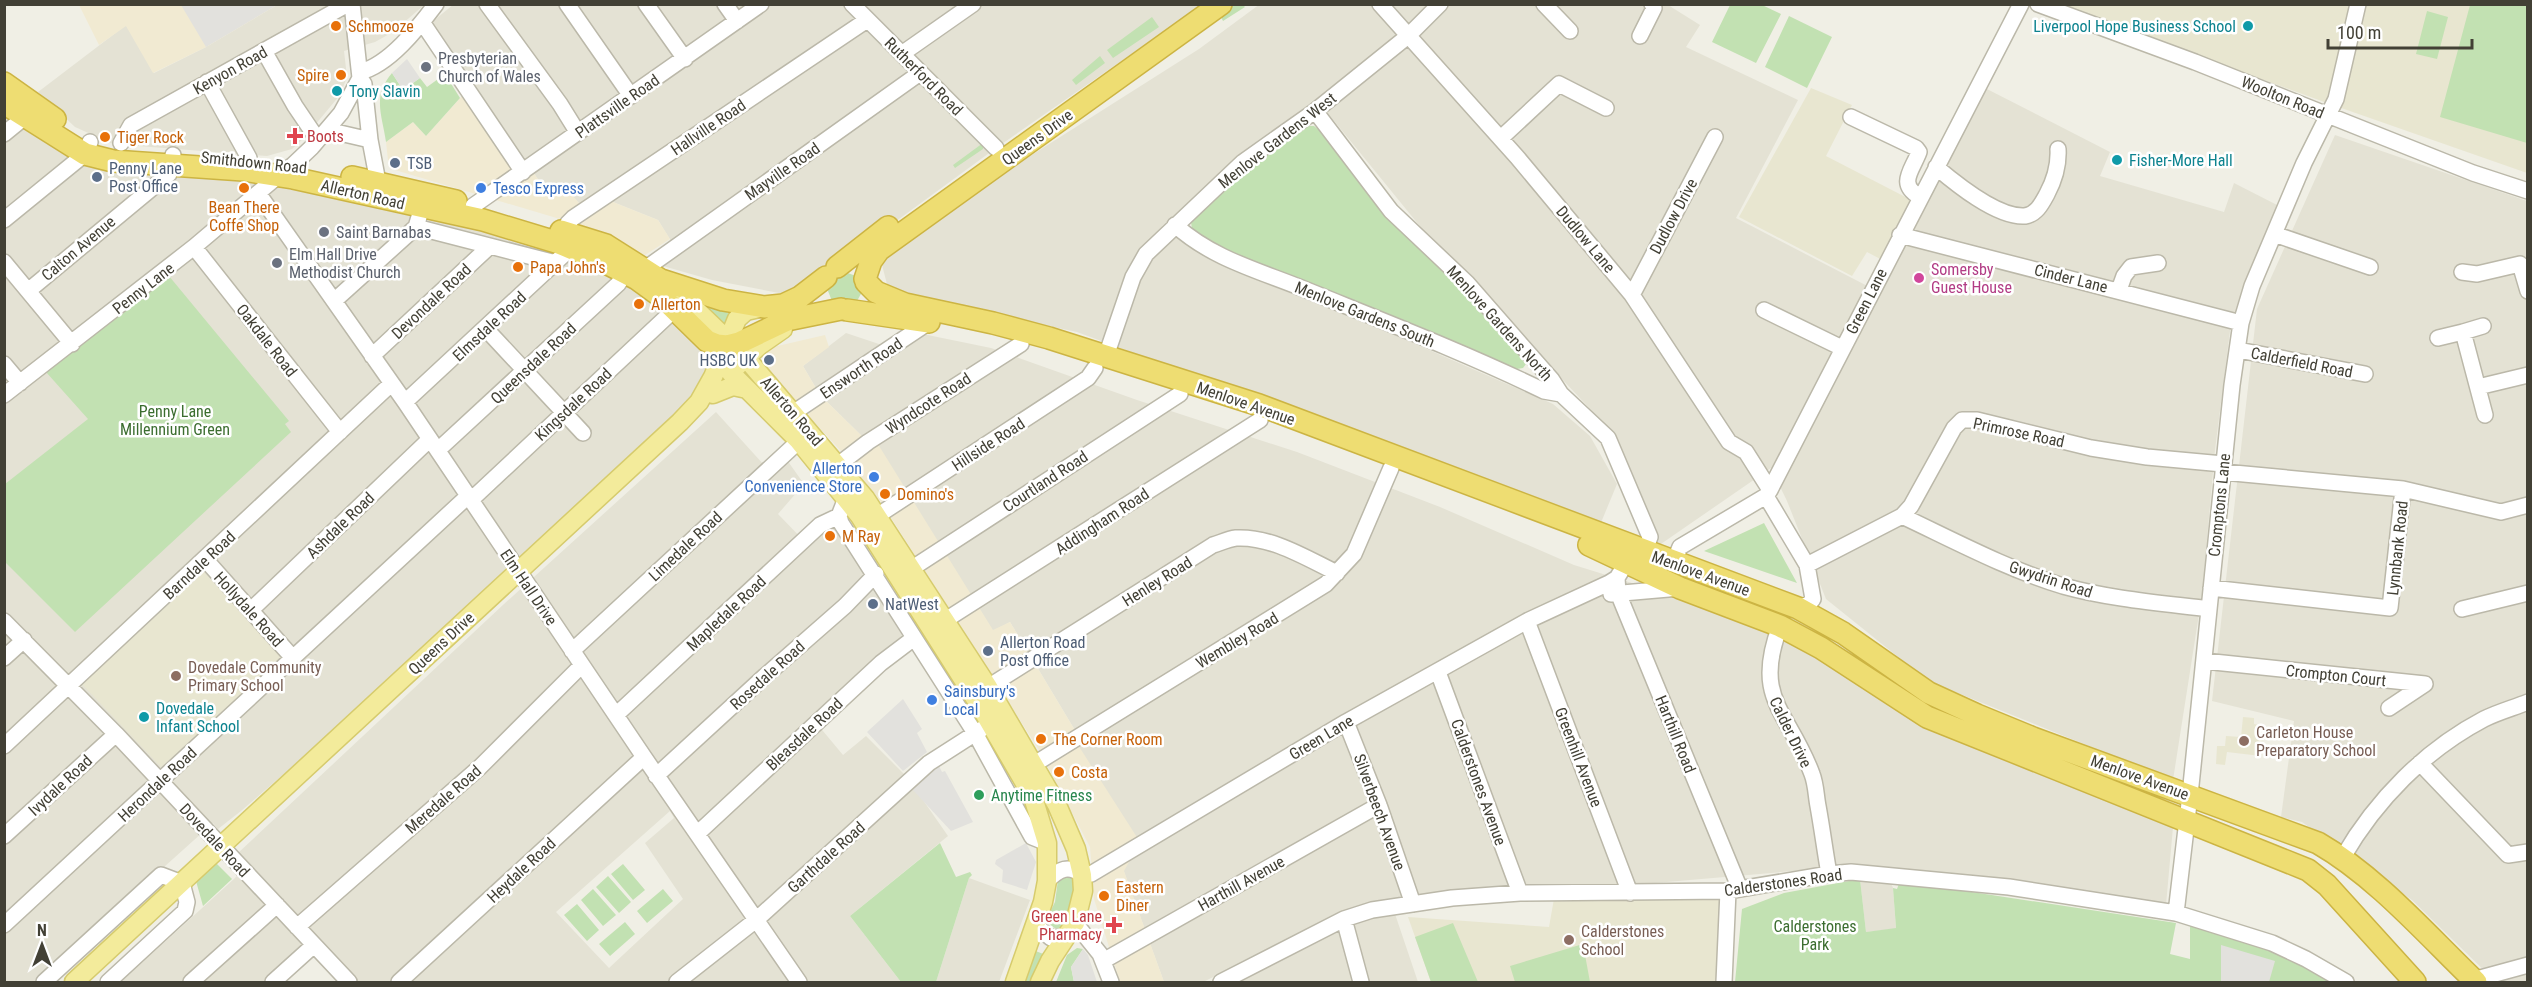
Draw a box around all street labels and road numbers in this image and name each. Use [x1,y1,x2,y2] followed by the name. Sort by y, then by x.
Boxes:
[881,33,967,119] street label: Rutherford Road
[190,42,271,99] street label: Kenyon Road
[572,70,663,142] street label: Plattsville Road
[2239,72,2327,123] street label: Woolton Road
[1215,88,1340,192] street label: Menlove Gardens West
[667,95,749,159] street label: Hallville Road
[998,105,1076,169] street label: Queens Drive
[741,139,824,204] street label: Mayville Road
[200,147,308,178] street label: Smithdown Road
[1646,175,1701,257] street label: Dudlow Drive
[319,176,407,213] street label: Allerton Road
[1552,202,1619,276] street label: Dudlow Lane
[38,212,119,285] street label: Calton Avenue
[109,259,178,318] street label: Penny Lane
[388,260,475,343] street label: Devondale Road
[2032,260,2110,297] street label: Cinder Lane
[1443,262,1556,385] street label: Menlove Gardens North
[1842,265,1891,337] street label: Green Lane
[1292,278,1438,351] street label: Menlove Gardens South
[449,288,530,365] street label: Elmsdale Road
[232,300,301,380] street label: Oakdale Road
[487,319,580,408] street label: Queensdale Road
[817,334,906,403] street label: Ensworth Road
[2249,343,2355,382] street label: Calderfield Road
[531,364,616,445] street label: Kingsdale Road
[882,369,975,438] street label: Wyndcote Road
[756,373,827,450] street label: Allerton Road
[1194,378,1298,429] street label: Menlove Avenue
[948,414,1028,475] street label: Hillside Road
[1972,414,2066,451] street label: Primrose Road
[999,447,1091,516] street label: Courtland Road
[2205,453,2234,558] street label: Cromptons Lane
[1052,484,1153,559] street label: Addingham Road
[303,488,378,562] street label: Ashdale Road
[2383,500,2412,596] street label: Lynnbank Road
[645,508,726,585] street label: Limedale Road
[159,527,239,604] street label: Barndale Road
[496,546,561,629] street label: Elm Hall Drive
[1649,547,1752,600] street label: Menlove Avenue
[1119,553,1196,610] street label: Henley Road
[2007,557,2095,602] street label: Gwydrin Road
[210,568,287,651] street label: Hollydale Road
[683,572,770,655] street label: Mapledale Road
[405,608,478,679] street label: Queens Drive
[1193,608,1282,673] street label: Wembley Road
[726,637,809,714] street label: Rosedale Road
[2285,661,2387,690] street label: Crompton Court
[1651,693,1700,776] street label: Harthill Road
[762,694,846,775] street label: Bleasdale Road
[1765,694,1816,771] street label: Calder Drive
[1551,705,1606,810] street label: Greenhill Avenue
[1286,711,1357,764] street label: Green Lane
[1447,716,1510,848] street label: Calderstones Avenue
[114,743,201,826] street label: Herondale Road
[25,751,96,820] street label: Ivydale Road
[1350,751,1409,873] street label: Silverbeech Avenue
[2088,751,2191,804] street label: Menlove Avenue
[401,761,485,838] street label: Meredale Road
[176,800,254,881] street label: Dovedale Road
[784,818,869,897] street label: Garthdale Road
[483,834,559,907] street label: Heydale Road
[1195,852,1288,915] street label: Harthill Avenue
[1723,865,1843,900] street label: Calderstones Road

